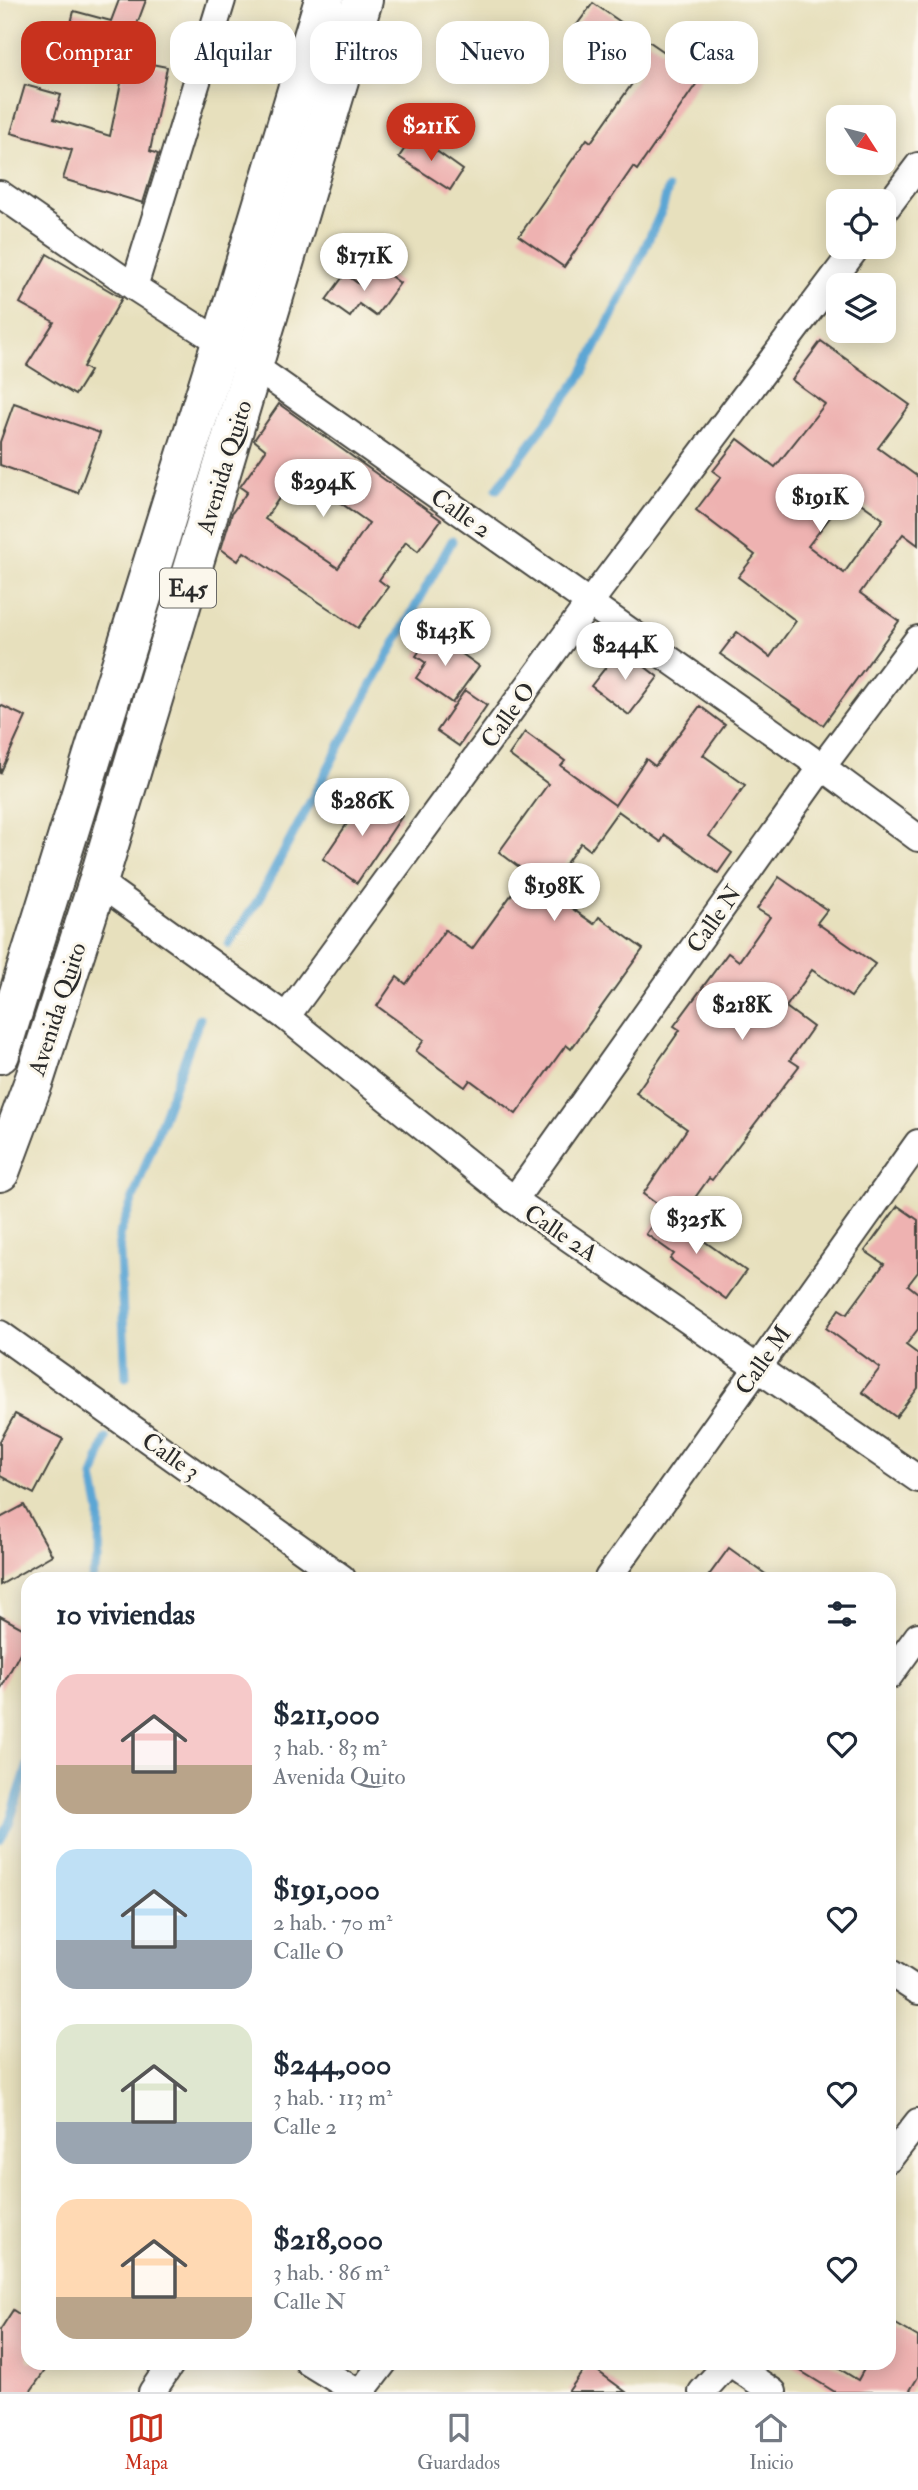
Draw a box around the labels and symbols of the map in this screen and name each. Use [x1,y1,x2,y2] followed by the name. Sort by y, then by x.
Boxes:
[382,104,480,163] pin: $211K
[826,105,896,175] north arrow
[315,233,413,293] pin: $171K
[189,396,260,539] street label: Avenida Quito
[274,460,372,519] pin: $294K
[771,475,869,534] pin: $191K
[424,482,497,545] street label: Calle 2
[160,568,216,608] road number: E45
[396,608,494,668] pin: $143K
[576,622,674,682] pin: $244K
[474,676,543,754] street label: Calle O
[313,778,411,838] pin: $286K
[505,864,603,923] pin: $198K
[680,879,749,959] street label: Calle N
[21,939,94,1081] street label: Avenida Quito
[693,982,791,1042] pin: $218K
[647,1196,745,1256] pin: $325K
[518,1198,603,1269] street label: Calle 2A
[728,1320,798,1401] street label: Calle M
[136,1425,206,1487] street label: Calle 3

